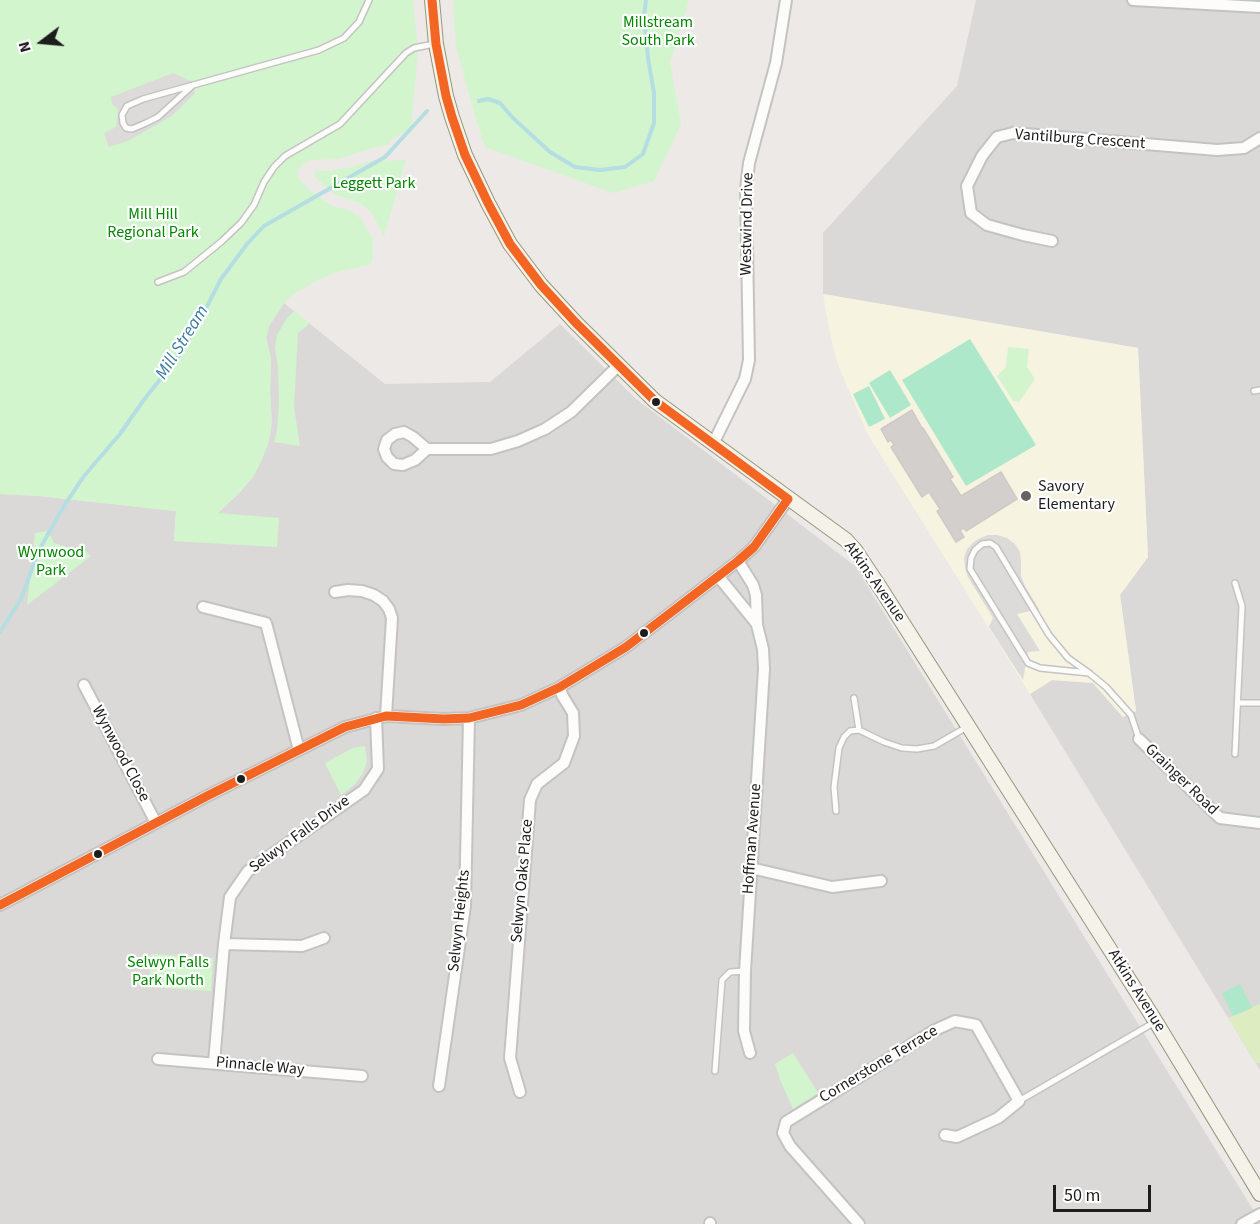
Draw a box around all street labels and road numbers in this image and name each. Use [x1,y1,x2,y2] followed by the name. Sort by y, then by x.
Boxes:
[1014,126,1146,154] street label: Vantilburg Crescent
[738,172,758,276] street label: Westwind Drive
[839,538,909,626] street label: Atkins Avenue
[87,703,153,805] street label: Wynwood Close
[1140,740,1222,820] street label: Grainger Road
[740,783,766,895] street label: Hoffman Avenue
[246,792,354,878] street label: Selwyn Falls Drive
[508,818,538,944] street label: Selwyn Oaks Place
[445,869,475,973] street label: Selwyn Heights
[1103,946,1169,1036] street label: Atkins Avenue
[816,1022,942,1108] street label: Cornerstone Terrace
[215,1054,305,1080] street label: Pinnacle Way

